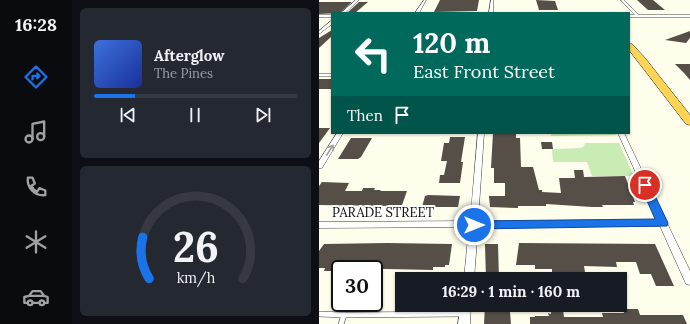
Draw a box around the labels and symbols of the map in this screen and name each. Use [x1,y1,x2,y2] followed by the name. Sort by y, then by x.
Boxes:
[326,144,334,156] one-way arrow
[628,168,662,202] pin
[332,204,435,221] street label: PARADE STREET
[453,204,495,246] position arrow
[331,260,383,312] speed limit sign: 30

